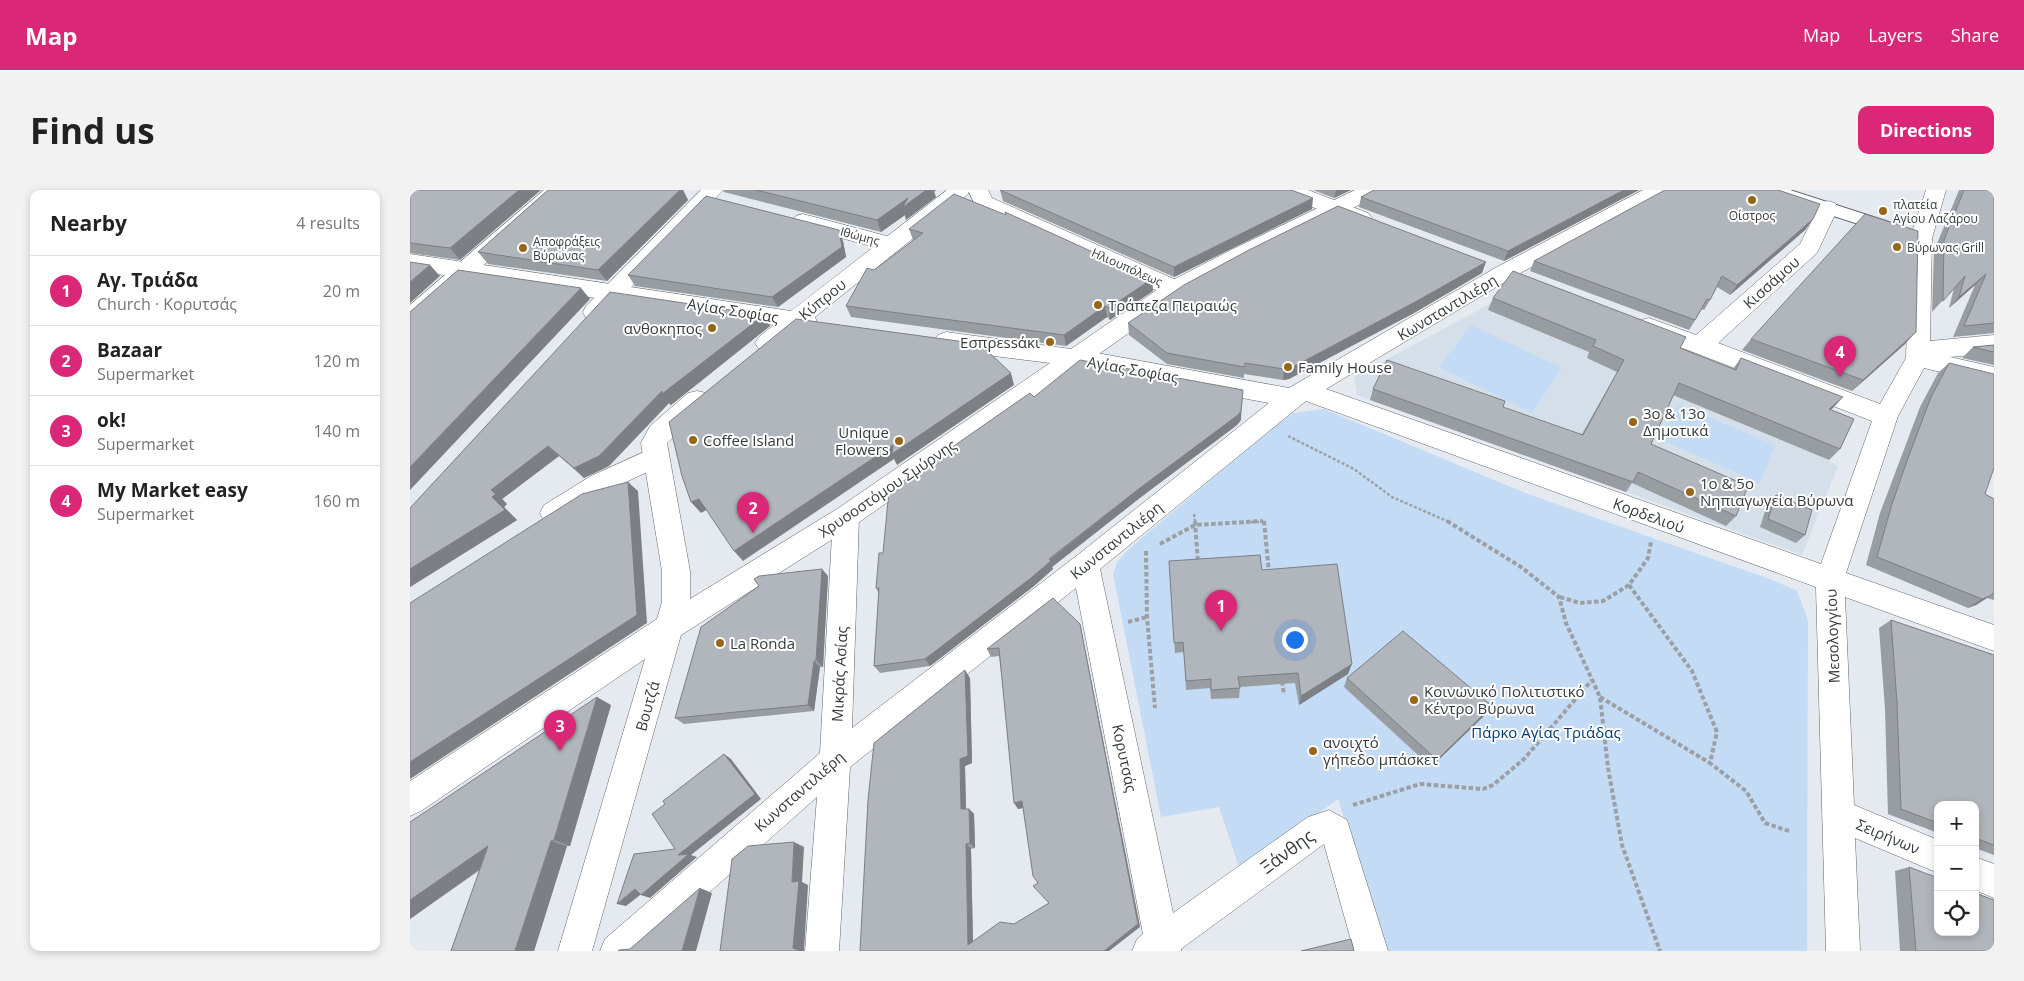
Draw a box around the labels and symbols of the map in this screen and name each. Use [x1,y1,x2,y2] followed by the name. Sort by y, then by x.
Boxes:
[1746,194,1758,206] marker: Οίστρος
[1893,196,1978,227] place label: πλατεία Αγίου Λαζάρου
[1877,205,1889,217] marker: πλατεία Αγίου Λαζάρου
[1729,207,1776,224] place label: Οίστρος
[838,223,882,249] street label: Ιθώμης
[533,233,600,264] place label: Αποφράξεις Βύρωνας
[1907,239,1984,256] place label: Βύρωνας Grill
[1891,241,1903,253] marker: Βύρωνας Grill
[517,242,529,254] marker: Αποφράξεις Βύρωνας
[1089,244,1165,290] street label: Ηλιουπόλεως
[1739,251,1803,313] street label: Κισσάμου
[1393,269,1501,345] street label: Κωνσταντιλιέρη
[794,274,850,324] street label: Κύπρου
[686,293,780,327] street label: Αγίας Σοφίας
[1108,295,1237,315] place label: Τράπεζα Πειραιώς
[1092,299,1104,311] marker: Τράπεζα Πειραιώς
[624,318,702,338] place label: ανθοκηπος
[706,322,718,334] marker: ανθοκηπος
[960,332,1040,352] place label: Εσπρεssάκι
[1044,336,1056,348] marker: Εσπρεssάκι
[1824,336,1856,377] pin: 4
[1086,351,1180,387] street label: Αγίας Σοφίας
[1298,357,1392,377] place label: Family House
[1282,361,1294,373] marker: Family House
[1643,403,1708,440] place label: 3o & 13o Δημοτικά
[1627,416,1639,428] marker: 3o & 13o Δημοτικά
[835,422,889,459] place label: Unique Flowers
[703,430,794,450] place label: Coffee Island
[687,434,699,446] marker: Coffee Island
[814,434,960,542] street label: Χρυσοστόμου Σμύρνης
[893,435,905,447] marker: Unique Flowers
[1700,473,1854,510] place label: 1ο & 5ο Νηπιαγωγεία Βύρωνα
[1684,486,1696,498] marker: 1ο & 5ο Νηπιαγωγεία Βύρωνα
[737,492,769,533] pin: 2
[1610,493,1688,537] street label: Κορδελιού
[1066,497,1166,583] street label: Κωνσταντιλιέρη
[1820,588,1844,684] street label: Μεσολογγίου
[1205,590,1237,631] pin: 1
[827,626,851,722] street label: Μικράς Ασίας
[1282,627,1308,653] your location
[730,633,795,653] place label: La Ronda
[714,637,726,649] marker: La Ronda
[630,679,664,733] street label: Βουτζά
[1424,681,1585,718] place label: Κοινωνικό Πολιτιστικό Κέντρο Βύρωνα
[1408,694,1420,706] marker: Κοινωνικό Πολιτιστικό Κέντρο Βύρωνα
[544,710,576,751] pin: 3
[1108,722,1142,794] street label: Κορυτσάς
[1471,722,1621,742] park label: Πάρκο Αγίας Τριάδας
[1323,732,1438,769] place label: ανοιχτό γήπεδο μπάσκετ
[1307,745,1319,757] marker: ανοιχτό γήπεδο μπάσκετ
[750,746,848,836] street label: Κωνσταντιλιέρη
[1853,814,1923,858] street label: Σειρήνων
[1255,823,1319,879] street label: Ξάνθης

